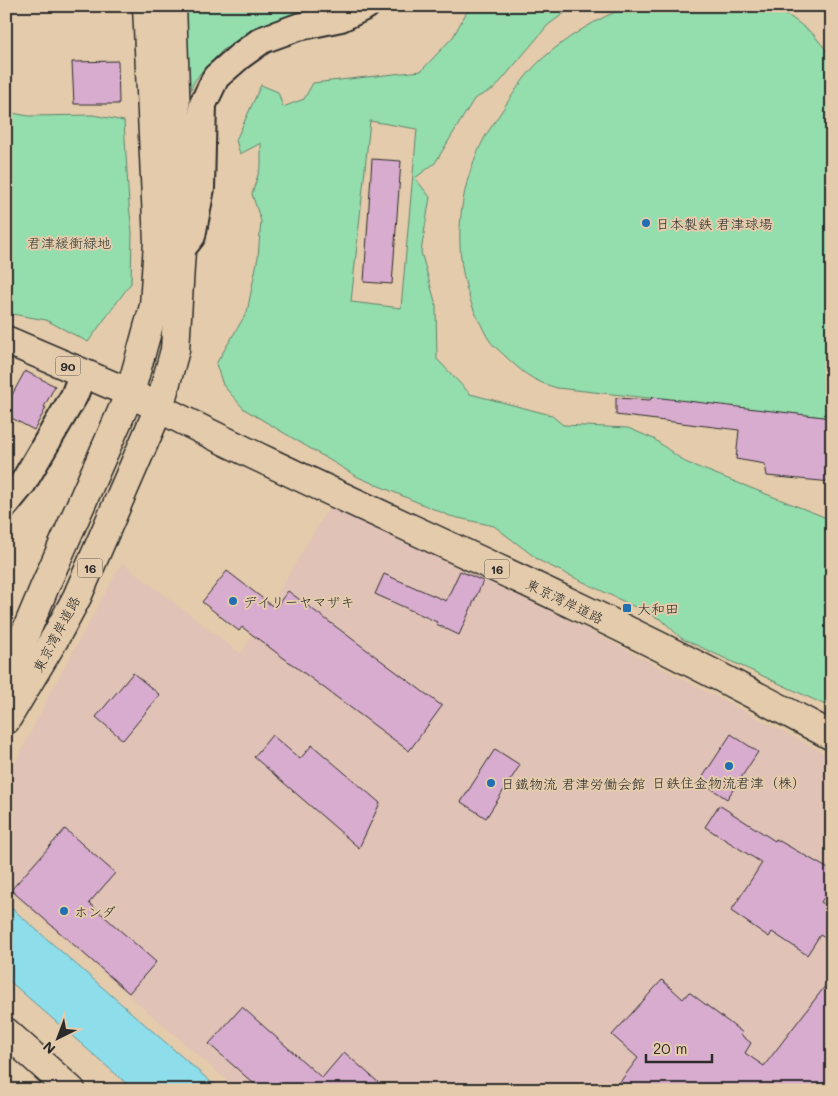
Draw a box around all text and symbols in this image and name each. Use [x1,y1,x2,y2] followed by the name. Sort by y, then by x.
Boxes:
[656,214,772,233] place label: 日本製鉄 君津球場
[640,217,652,229] marker: 日本製鉄 君津球場
[27,233,111,252] park label: 君津緩衝緑地
[56,356,80,376] road number: 90
[78,558,102,578] road number: 16
[484,560,510,578] road number: 16
[523,574,607,628] street label: 東京湾岸道路
[28,592,84,676] street label: 東京湾岸道路
[243,592,354,611] place label: デイリーヤマザキ
[227,595,239,607] marker: デイリーヤマザキ
[637,599,679,618] place label: 大和田
[621,602,633,614] marker: 大和田
[723,760,735,772] marker: 日鉄住金物流君津（株）
[652,773,806,792] place label: 日鉄住金物流君津（株）
[501,774,645,793] place label: 日鐵物流 君津労働会館
[485,777,497,789] marker: 日鐵物流 君津労働会館
[74,902,115,921] place label: ホンダ
[58,905,70,917] marker: ホンダ
[32,1014,82,1064] north arrow
[646,1031,712,1063] scale bar
[39,1037,59,1059] text: N
[653,1038,687,1058] text: 20 m

